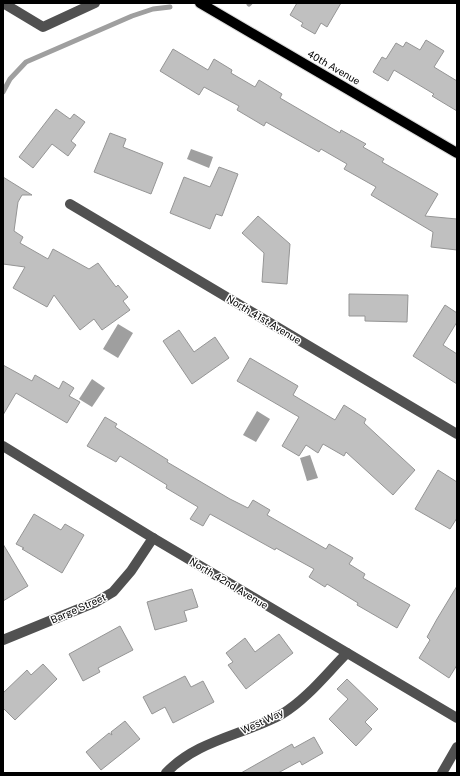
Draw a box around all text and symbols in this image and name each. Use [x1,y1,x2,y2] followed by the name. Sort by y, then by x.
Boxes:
[306,47,363,87] street label: 40th Avenue
[225,292,304,346] street label: North 41st Avenue
[187,555,271,611] street label: North 42nd Avenue
[48,590,108,626] street label: Barge Street
[239,706,286,736] street label: West Way

